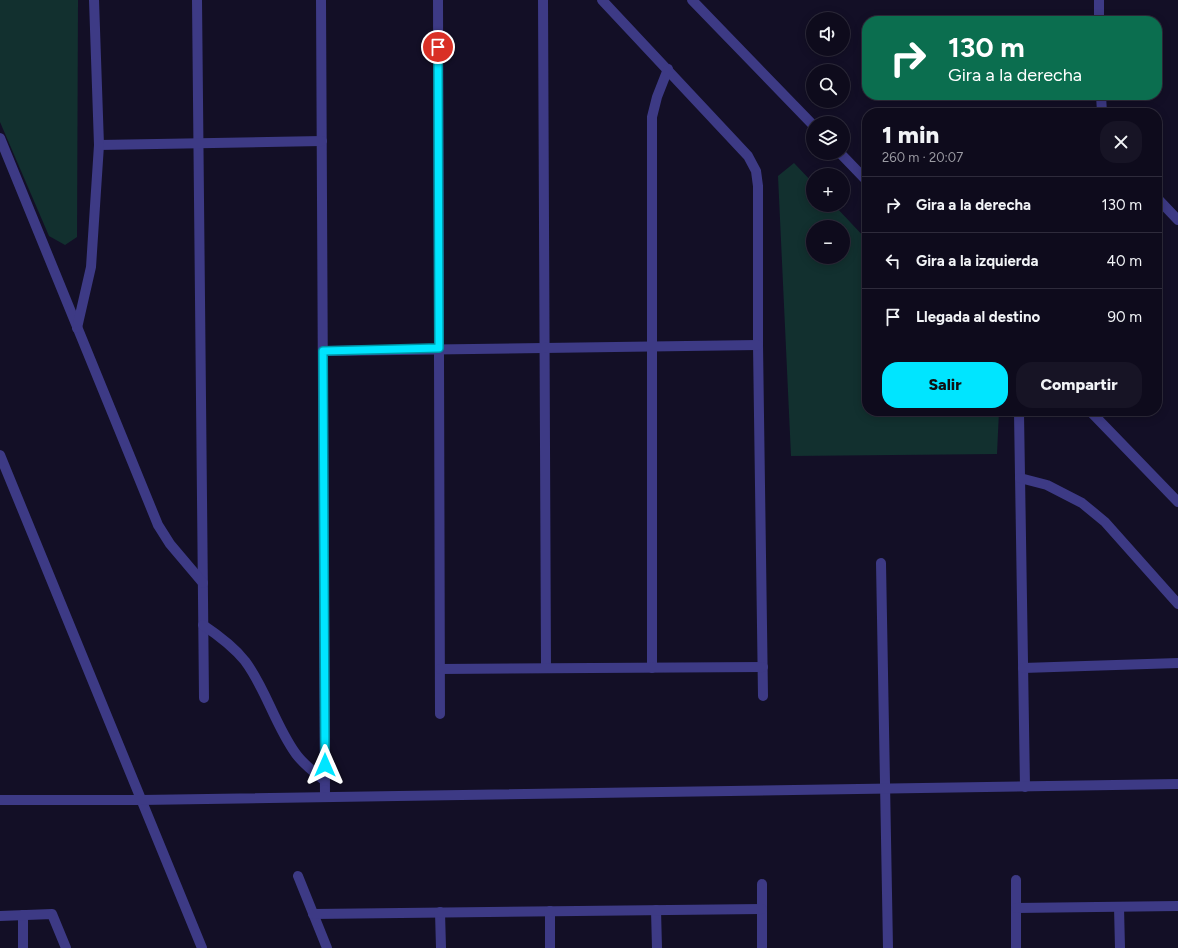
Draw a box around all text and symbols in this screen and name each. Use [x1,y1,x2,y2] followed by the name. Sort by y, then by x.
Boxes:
[806,12,850,264] map controls
[806,12,850,56] button: sound
[421,30,455,64] pin
[948,30,1025,64] text: 130 m
[882,32,934,84] icon: right
[427,36,449,58] icon: arrive
[806,64,850,108] button: search
[948,64,1082,86] text: Gira a la derecha
[806,116,850,160] button: layers
[882,120,939,149] text: 1 min
[1100,121,1142,163] button: close
[882,150,963,165] text: 260 m · 20:07
[806,168,850,212] button: +
[882,194,904,216] icon: right
[916,196,1031,214] text: Gira a la derecha
[1102,196,1142,214] text: 130 m
[806,220,850,264] button: −
[882,250,904,272] icon: left
[916,252,1038,270] text: Gira a la izquierda
[1107,252,1142,270] text: 40 m
[882,306,904,328] icon: arrive
[916,308,1040,326] text: Llegada al destino
[1107,308,1142,326] text: 90 m
[882,362,1008,408] button: Salir
[1016,362,1142,408] button: Compartir
[304,744,346,786] position arrow

